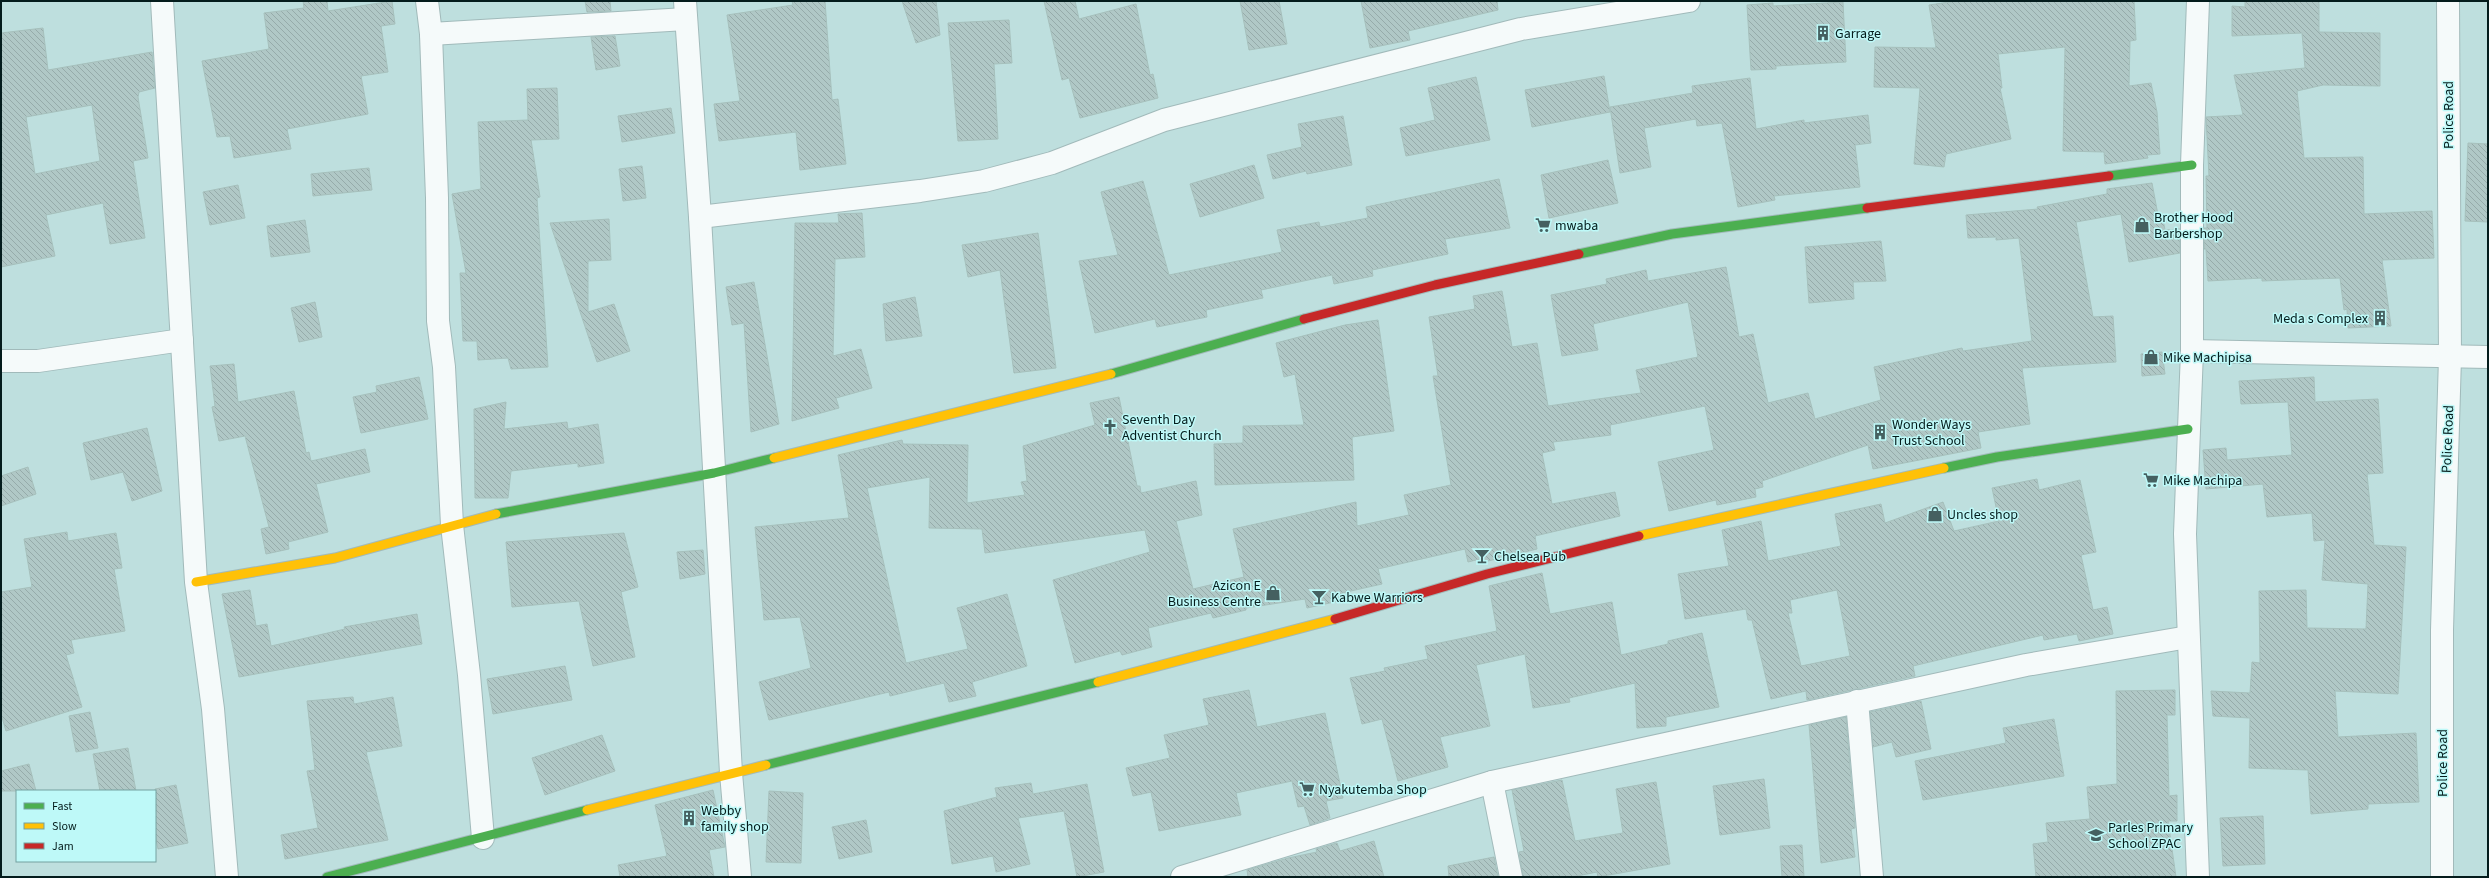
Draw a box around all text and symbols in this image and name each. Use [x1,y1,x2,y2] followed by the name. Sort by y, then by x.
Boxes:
[1814,24,1832,42] building icon: Garrage
[1835,24,1881,44] place label: Garrage
[2439,81,2459,149] street label: Police Road
[2154,208,2233,244] place label: Brother Hood Barbershop
[1534,216,1552,234] supermarket icon: mwaba
[1555,216,1598,236] place label: mwaba
[2133,216,2151,234] shop icon: Brother Hood Barbershop
[2273,309,2369,329] place label: Meda s Complex
[2371,309,2389,327] building icon: Meda s Complex
[2142,348,2160,366] shop icon: Mike Machipisa
[2163,348,2252,368] place label: Mike Machipisa
[2437,405,2459,473] street label: Police Road
[1122,410,1222,446] place label: Seventh Day Adventist Church
[1892,415,1971,451] place label: Wonder Ways Trust School
[1101,418,1119,436] church icon: Seventh Day Adventist Church
[1871,423,1889,441] building icon: Wonder Ways Trust School
[2142,471,2160,489] supermarket icon: Mike Machipa
[2163,471,2242,491] place label: Mike Machipa
[1926,505,1944,523] shop icon: Uncles shop
[1947,505,2018,525] place label: Uncles shop
[1473,547,1491,565] bar icon: Chelsea Pub
[1494,547,1566,567] place label: Chelsea Pub
[1168,576,1261,612] place label: Azicon E Business Centre
[1264,584,1282,602] shop icon: Azicon E Business Centre
[1310,588,1328,606] bar icon: Kabwe Warriors
[1331,588,1423,608] place label: Kabwe Warriors
[2433,729,2453,797] street label: Police Road
[1298,780,1316,798] supermarket icon: Nyakutemba Shop
[1319,780,1427,800] place label: Nyakutemba Shop
[16,790,156,862] legend
[52,798,72,815] text: Fast
[701,801,769,837] place label: Webby family shop
[680,809,698,827] building icon: Webby family shop
[52,818,77,835] text: Slow
[2108,818,2194,854] place label: Parles Primary School ZPAC
[2087,826,2105,844] school or university icon: Parles Primary School ZPAC
[52,838,74,855] text: Jam

